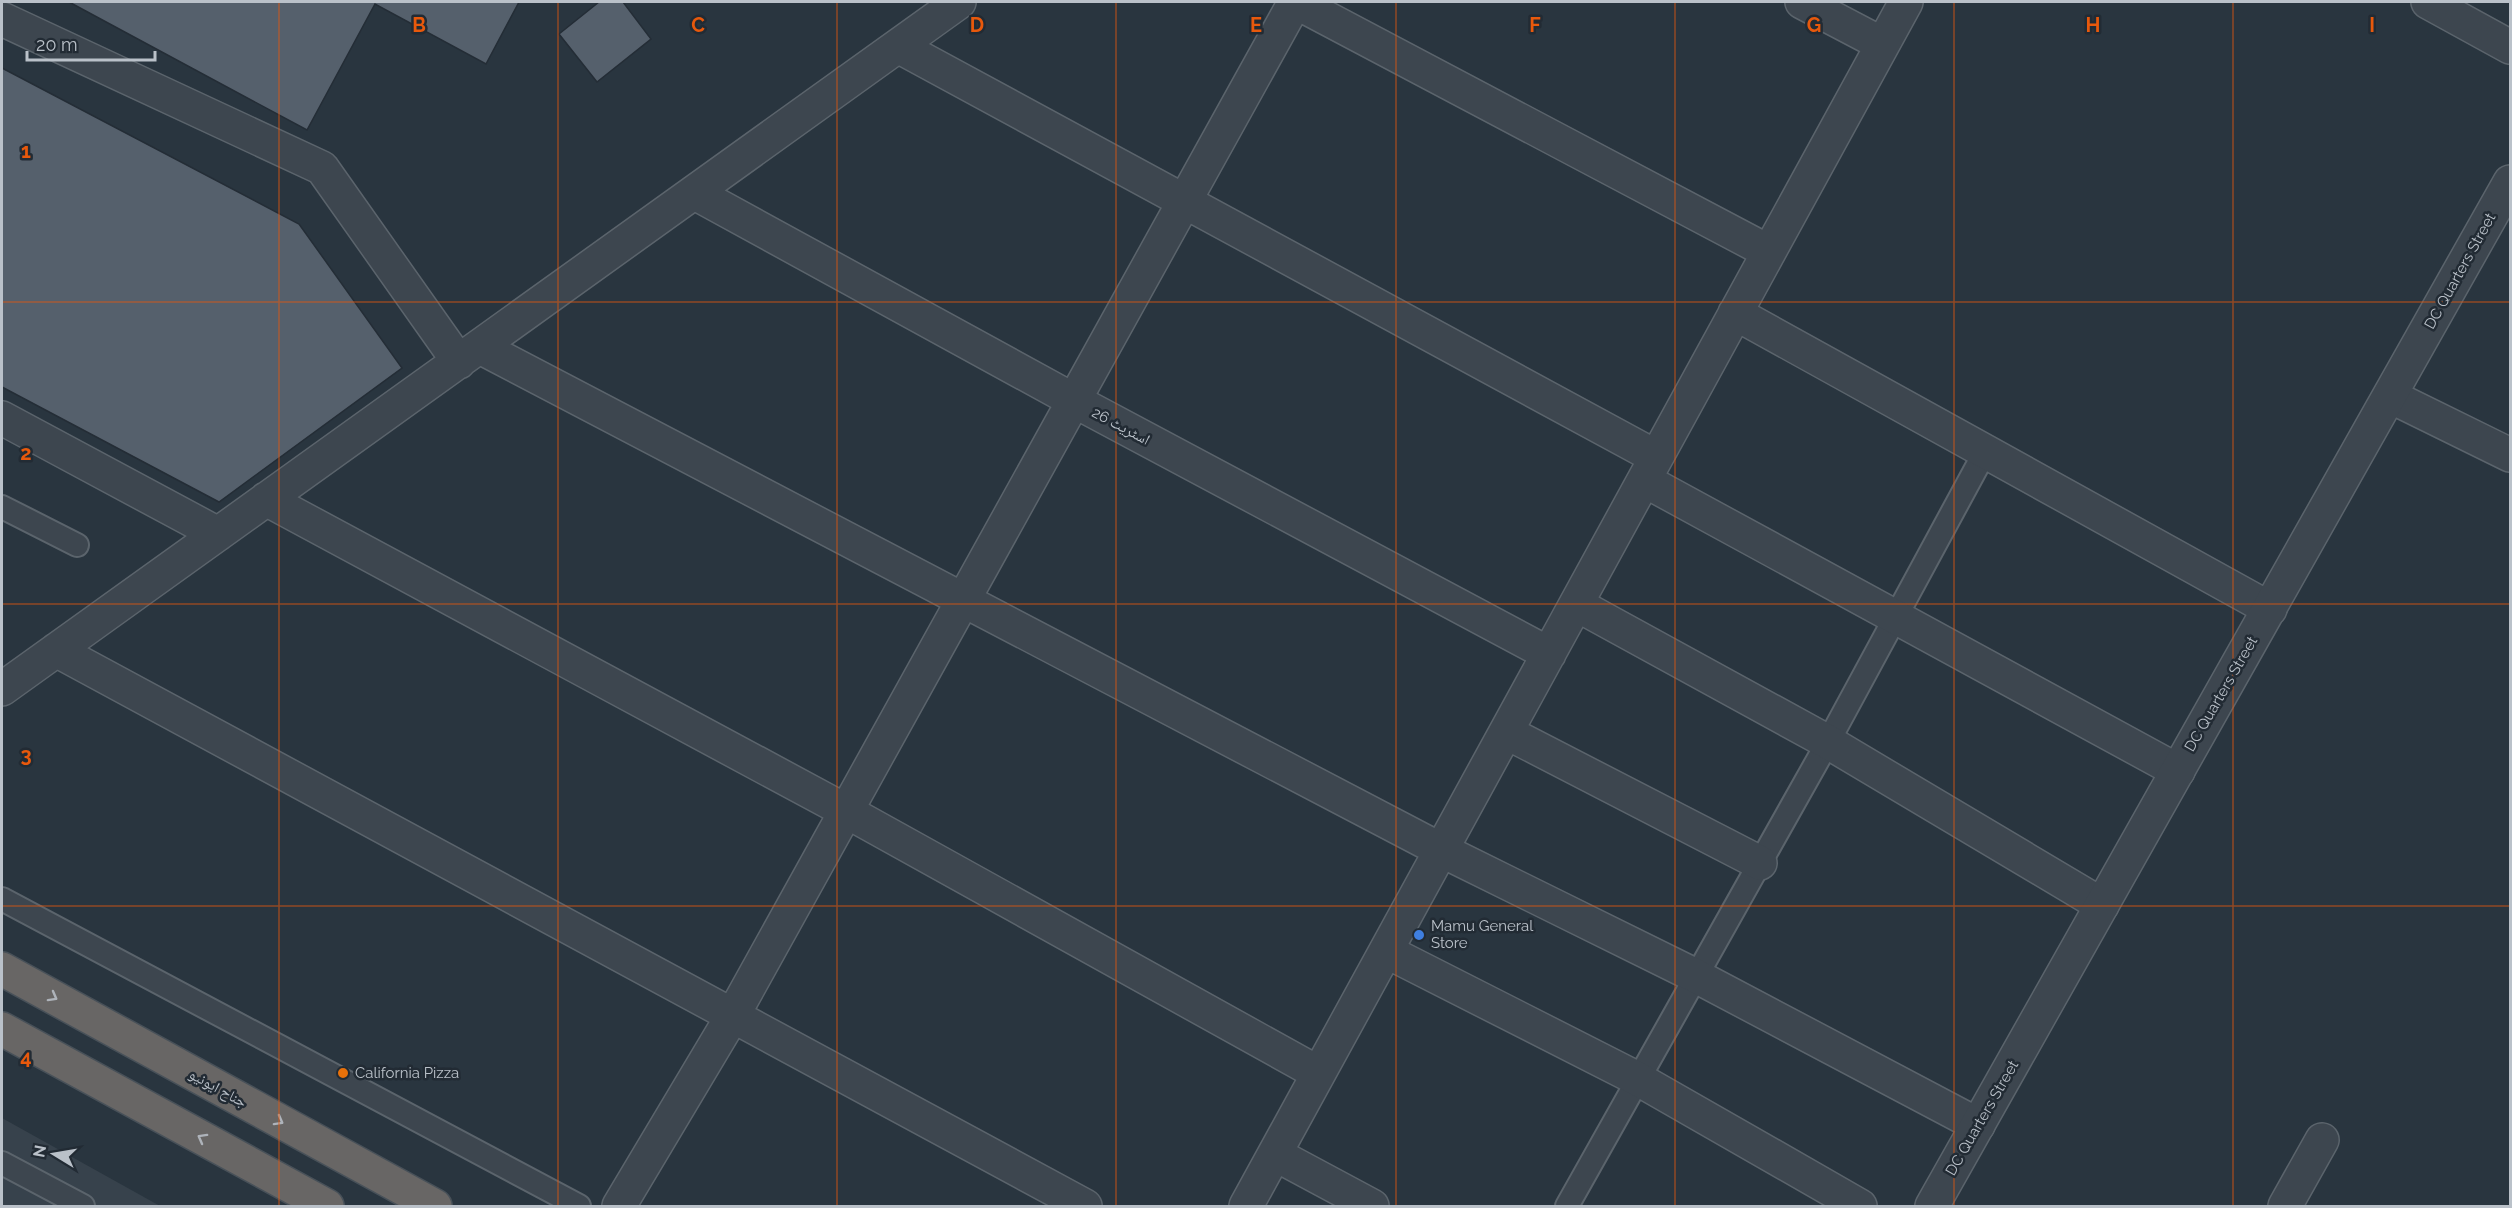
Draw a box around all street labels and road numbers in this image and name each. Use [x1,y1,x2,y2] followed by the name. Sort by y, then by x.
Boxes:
[2421,210,2499,332] street label: DC Quarters Street
[1089,403,1153,449] street label: اسٹریٹ 26
[2181,633,2261,755] street label: DC Quarters Street
[1942,1057,2022,1179] street label: DC Quarters Street
[185,1065,250,1112] street label: جناح ایونیو

